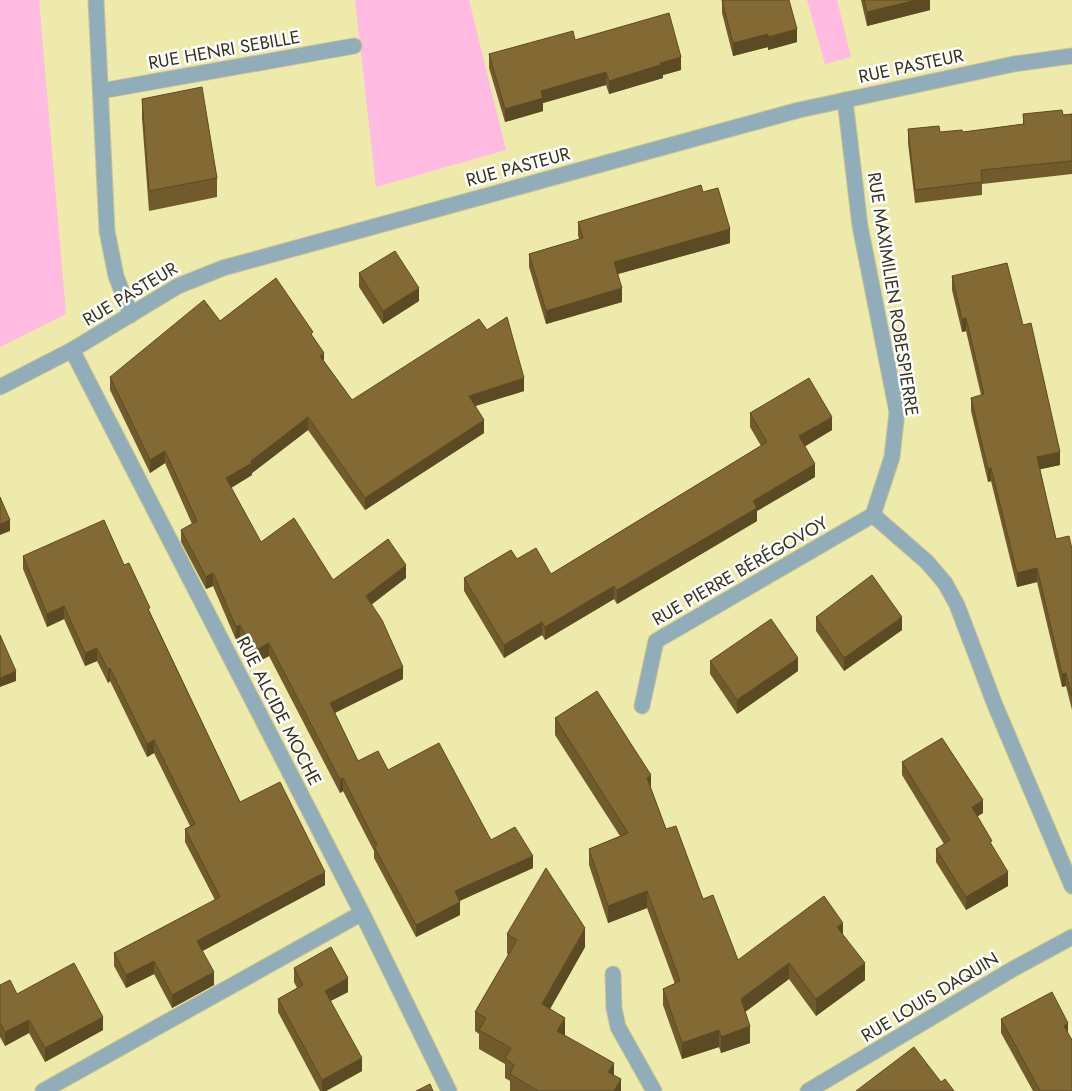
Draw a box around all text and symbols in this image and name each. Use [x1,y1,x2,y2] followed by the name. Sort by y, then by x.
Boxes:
[146,24,302,76] street label: RUE HENRI SEBILLE
[856,42,966,90] street label: RUE PASTEUR
[463,141,573,193] street label: RUE PASTEUR
[861,170,925,418] street label: RUE MAXIMILIEN ROBESPIERRE
[78,255,182,333] street label: RUE PASTEUR
[647,509,834,632] street label: RUE PIERRE BÉRÉGOVOY
[230,632,328,790] street label: RUE ALCIDE MOCHE
[856,946,1004,1048] street label: RUE LOUIS DAQUIN

